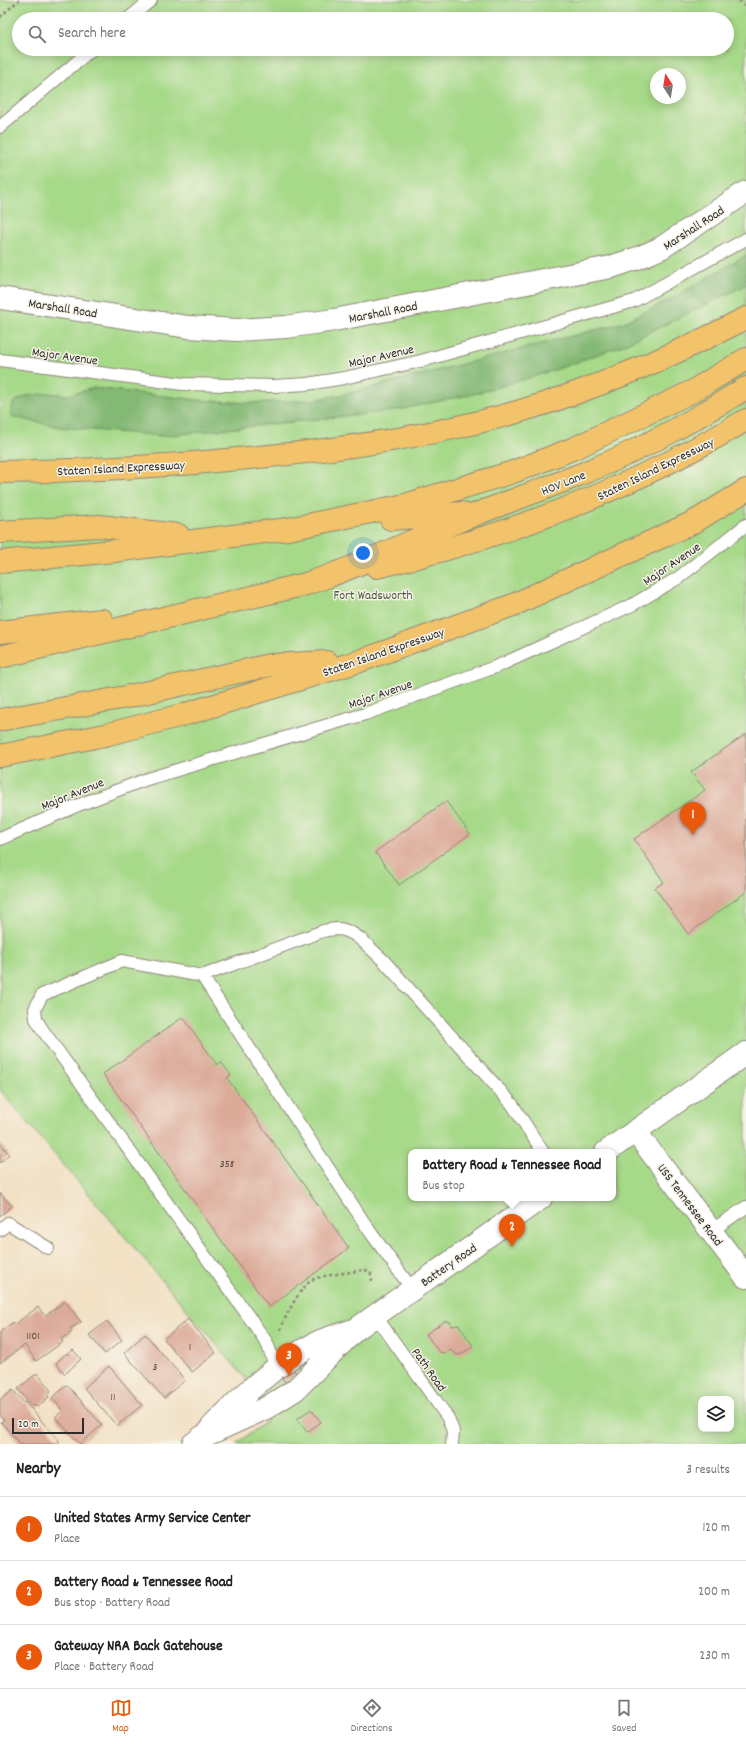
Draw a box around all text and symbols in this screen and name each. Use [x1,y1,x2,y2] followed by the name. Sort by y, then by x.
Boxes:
[12,12,734,56] search box
[26,23,48,45] icon: search
[58,23,126,45] text: Search here
[650,68,686,104] north arrow
[660,202,729,256] street label: Marshall Road
[27,295,98,324] street label: Marshall Road
[348,297,419,329] street label: Marshall Road
[347,341,416,374] street label: Major Avenue
[31,343,99,372] street label: Major Avenue
[594,433,718,507] street label: Staten Island Expressway
[57,457,186,482] street label: Staten Island Expressway
[539,467,589,502] street label: HOV Lane
[640,539,705,591] street label: Major Avenue
[353,543,373,563] your location
[333,587,413,606] park label: Fort Wadsworth
[320,623,448,683] street label: Staten Island Expressway
[346,676,415,715] street label: Major Avenue
[39,774,107,817] street label: Major Avenue
[680,802,706,835] pin: 1
[408,1149,616,1201] popup
[423,1155,601,1177] text: Battery Road & Tennessee Road
[220,1157,234,1173] house number: 358
[652,1160,726,1251] street label: USS Tennessee Road
[423,1177,465,1196] text: Bus stop
[499,1214,525,1247] pin: 2
[417,1240,481,1292] street label: Battery Road
[26,1329,40,1345] house number: 1101
[189,1340,191,1356] house number: 1
[276,1343,302,1376] pin: 3
[406,1344,450,1396] street label: Path Road
[153,1360,158,1376] house number: 3
[111,1390,115,1406] house number: 11
[698,1396,734,1432] map controls
[698,1396,734,1432] button: layers
[12,1416,84,1435] scale bar
[18,1417,39,1433] text: 20 m
[16,1458,60,1482] text: Nearby
[686,1461,730,1480] text: 3 results
[54,1508,251,1530] text: United States Army Service Center
[28,1519,30,1538] text: 1
[702,1519,730,1538] text: 120 m
[54,1530,80,1549] text: Place
[54,1572,233,1594] text: Battery Road & Tennessee Road
[26,1583,32,1602] text: 2
[698,1583,730,1602] text: 200 m
[54,1594,170,1613] text: Bus stop · Battery Road
[54,1636,223,1658] text: Gateway NRA Back Gatehouse
[26,1647,32,1666] text: 3
[700,1647,730,1666] text: 230 m
[54,1658,154,1677] text: Place · Battery Road
[110,1697,132,1737] tab: Map
[351,1697,393,1737] tab: Directions
[612,1697,636,1737] tab: Saved

